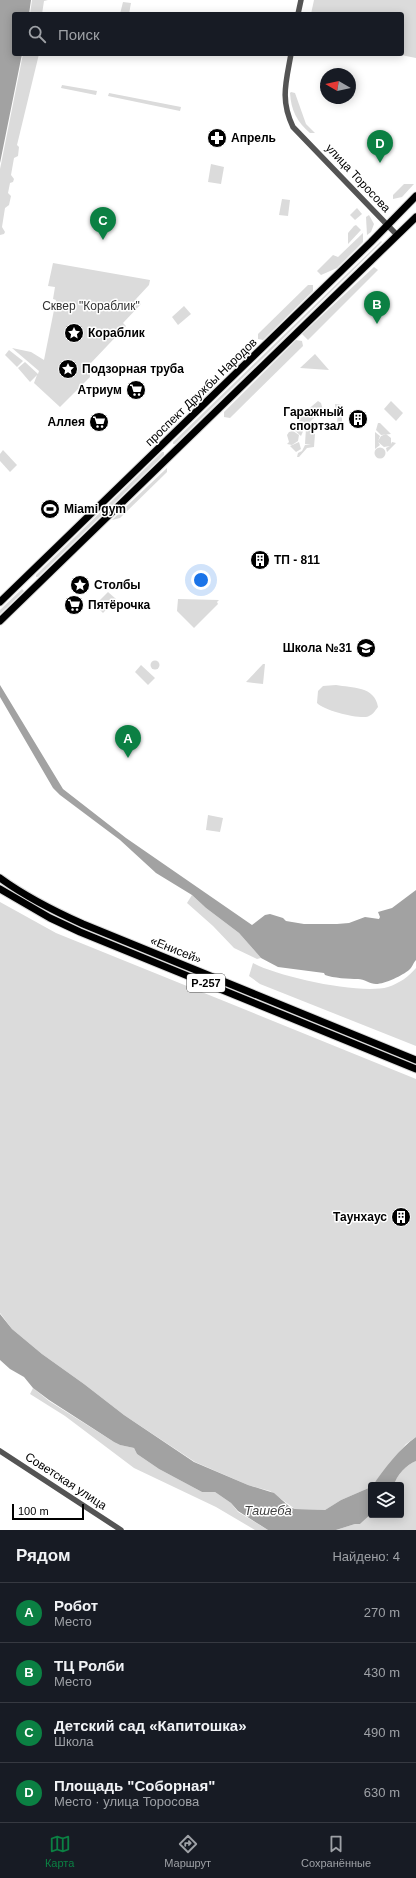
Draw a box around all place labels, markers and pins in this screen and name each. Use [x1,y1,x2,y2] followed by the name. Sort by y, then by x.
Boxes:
[206,127,228,149] pharmacy icon: Апрель
[367,130,393,163] pin: D
[231,131,276,145] place label: Апрель
[90,207,116,240] pin: C
[364,291,390,324] pin: B
[63,322,85,344] place icon: Кораблик
[88,326,146,340] place label: Кораблик
[57,358,79,380] place icon: Подзорная труба
[82,362,184,376] place label: Подзорная труба
[125,379,147,401] supermarket icon: Атриум
[78,383,122,397] place label: Атриум
[283,405,344,433] place label: Гаражный спортзал
[347,408,369,430] building icon: Гаражный спортзал
[88,411,110,433] supermarket icon: Аллея
[48,415,85,429] place label: Аллея
[39,498,61,520] sports icon: Miami gym
[64,502,126,516] place label: Miami gym
[249,549,271,571] building icon: ТП - 811
[274,553,320,567] place label: ТП - 811
[69,574,91,596] place icon: Столбы
[94,578,141,592] place label: Столбы
[63,594,85,616] supermarket icon: Пятёрочка
[88,598,151,612] place label: Пятёрочка
[355,637,377,659] school or university icon: Школа №31
[283,641,352,655] place label: Школа №31
[115,725,141,758] pin: A
[390,1206,412,1228] building icon: Таунхаус
[333,1210,387,1224] place label: Таунхаус

